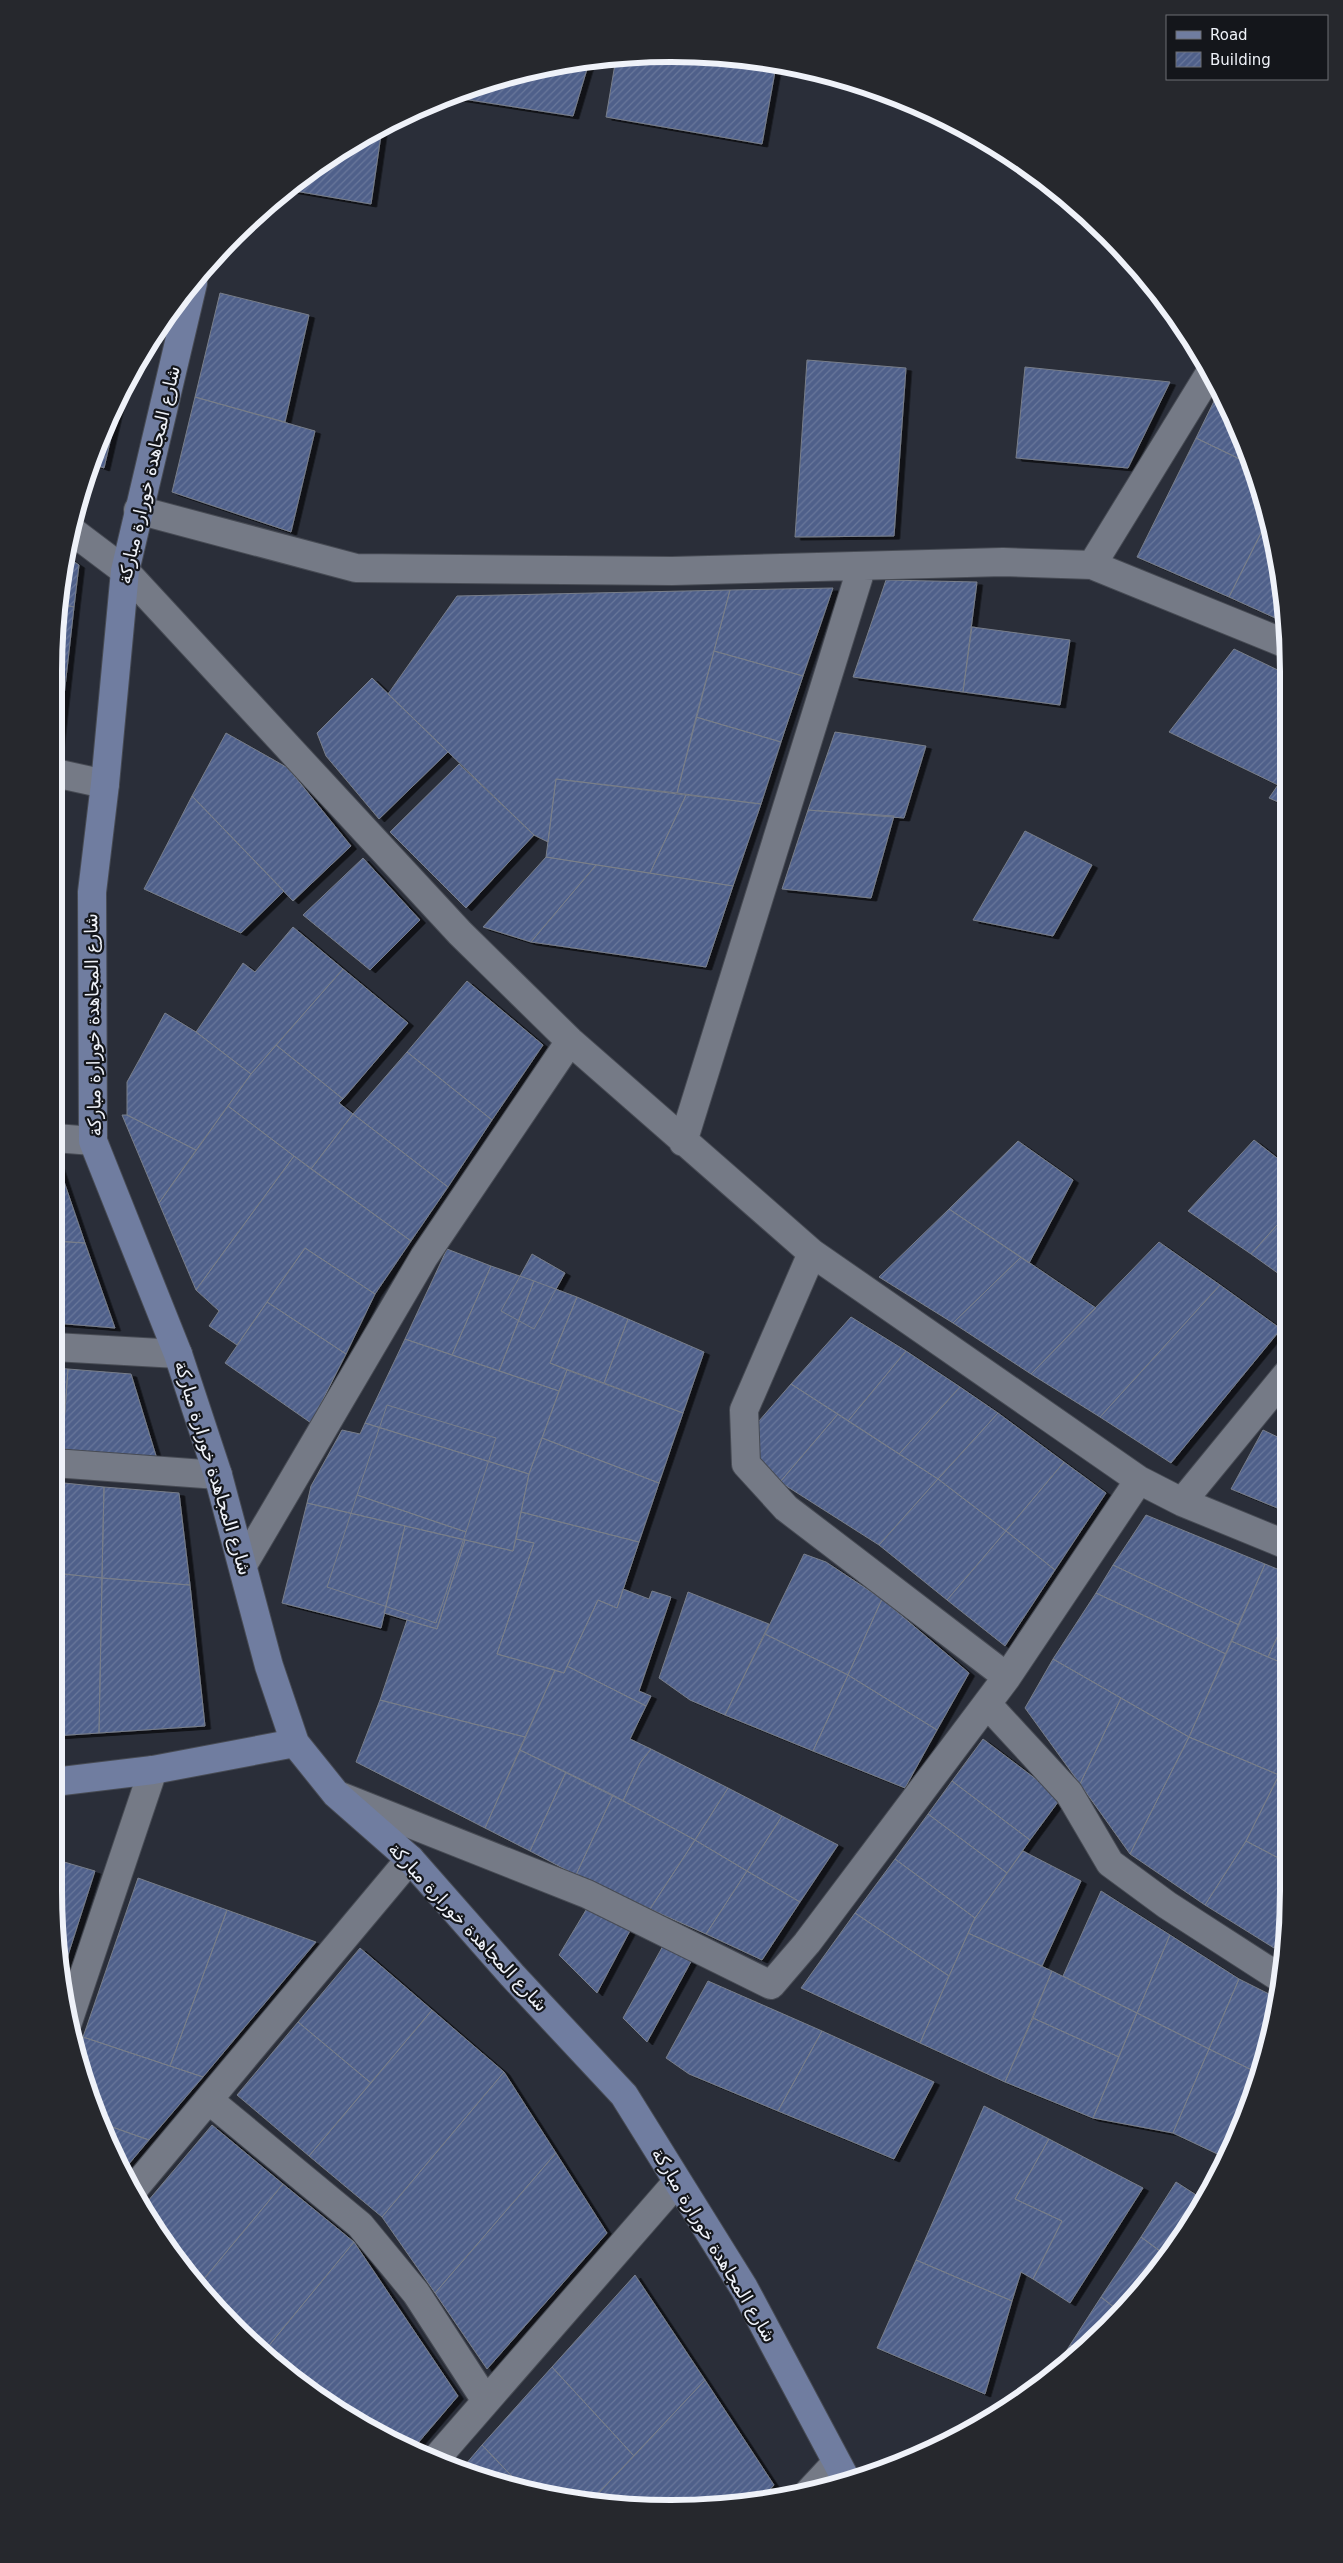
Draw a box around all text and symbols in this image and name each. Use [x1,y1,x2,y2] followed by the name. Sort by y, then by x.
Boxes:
[1166,15,1328,80] legend
[1210,26,1248,44] text: Road
[1210,51,1271,69] text: Building
[113,364,185,586] street label: شارع المجاهدة خورارة مباركة
[80,913,106,1137] street label: شارع المجاهدة خورارة مباركة
[170,1358,256,1578] street label: شارع المجاهدة خورارة مباركة
[384,1838,552,2016] street label: شارع المجاهدة خورارة مباركة
[647,2144,781,2346] street label: شارع المجاهدة خورارة مباركة

